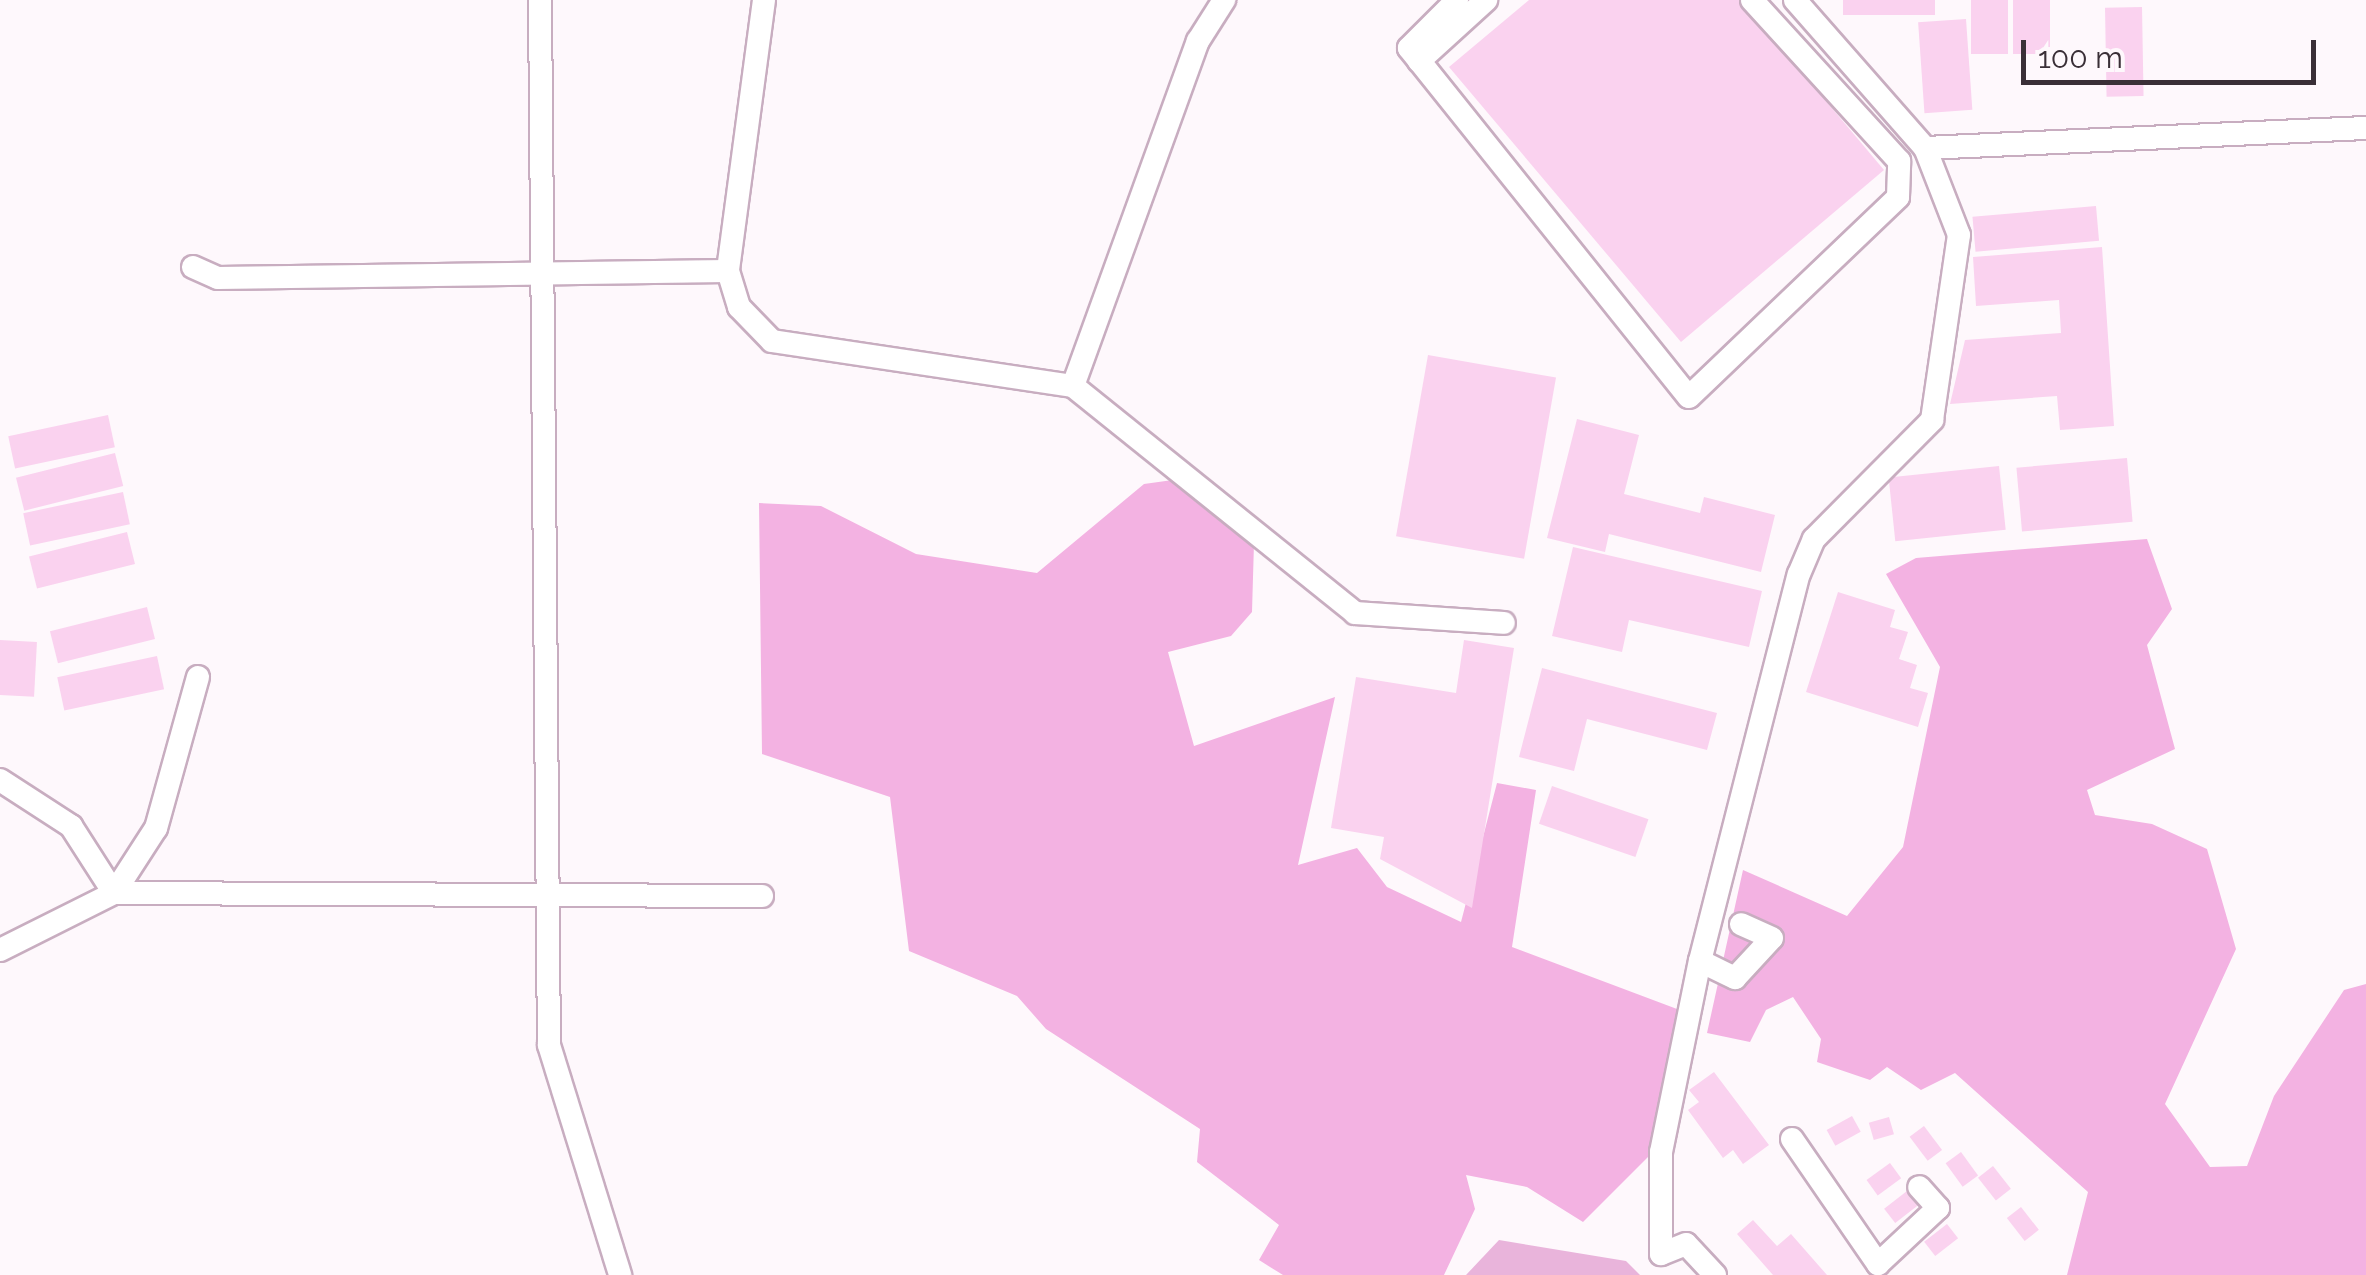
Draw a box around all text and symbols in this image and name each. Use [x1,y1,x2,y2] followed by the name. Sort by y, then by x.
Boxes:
[2026,20,2321,82] scale bar
[2038,40,2123,75] text: 100 m

